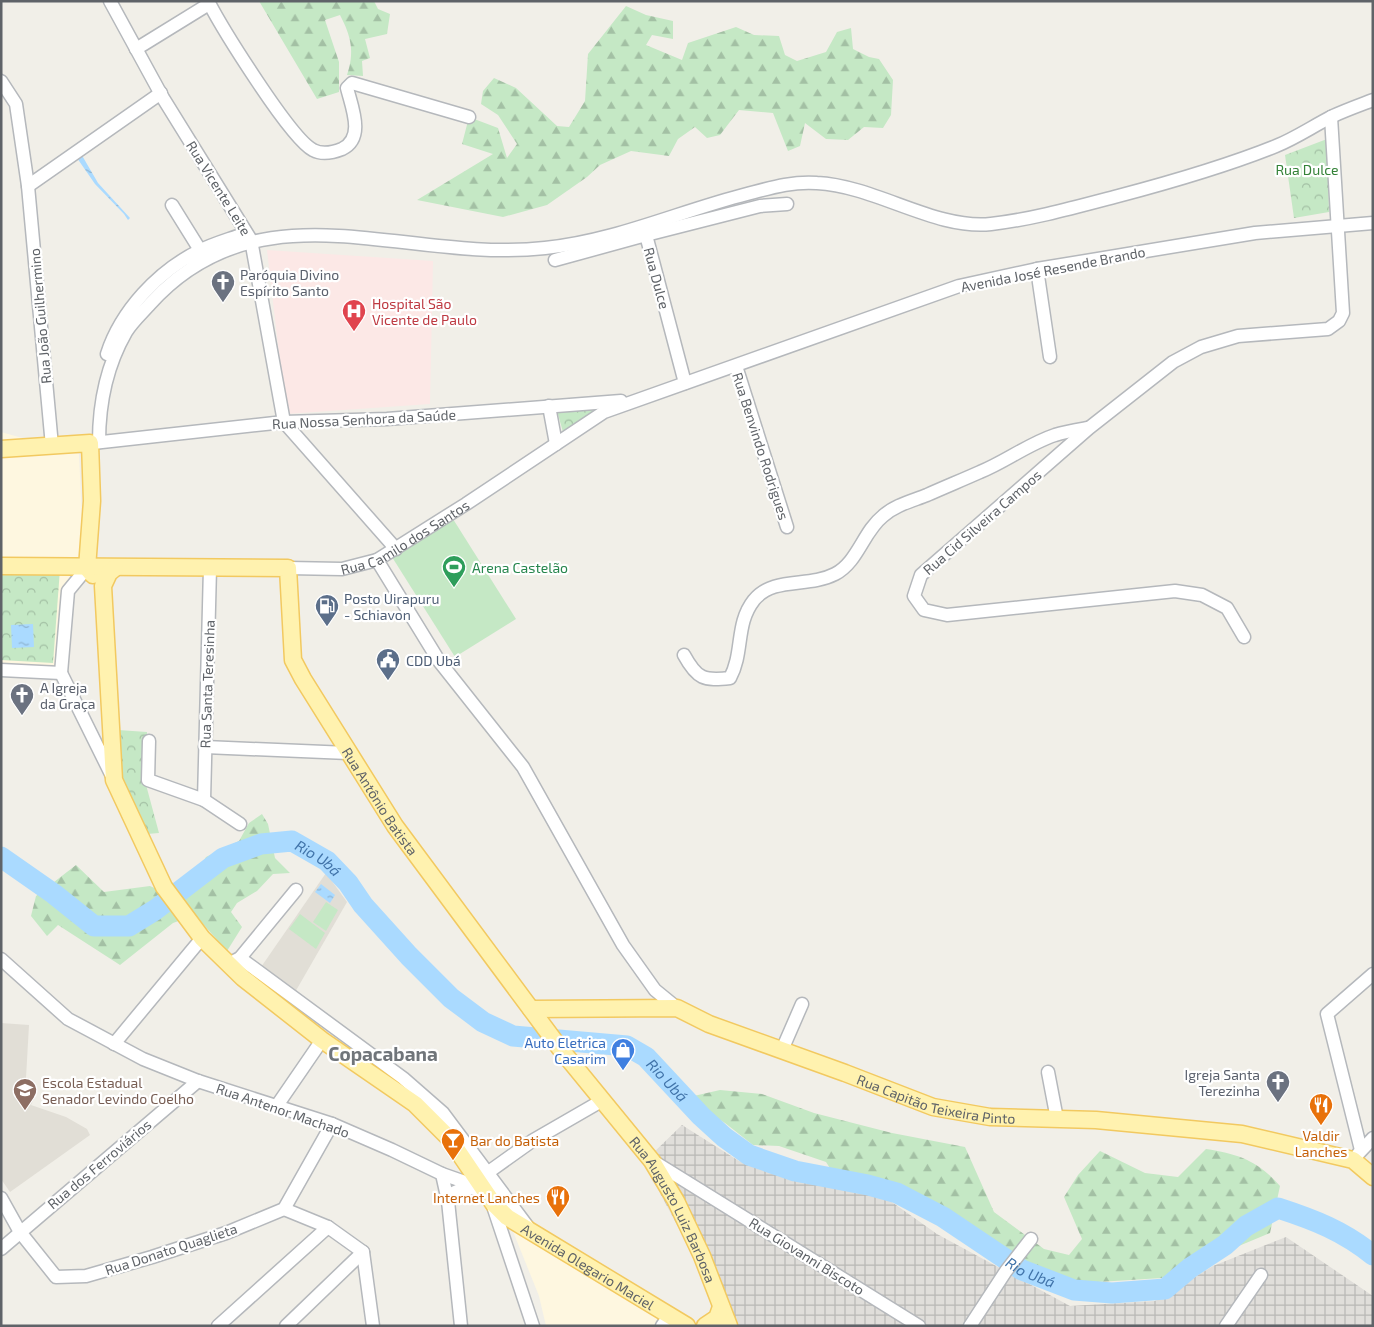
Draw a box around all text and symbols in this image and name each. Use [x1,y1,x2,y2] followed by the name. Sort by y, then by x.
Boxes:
[183,137,255,239] street label: Rua Vicente Leite
[1275,161,1339,178] park label: Rua Dulce
[959,243,1147,295] street label: Avenida José Resende Brando
[641,245,673,311] street label: Rua Dulce
[26,247,54,385] street label: Rua João Guilhermino
[240,266,339,299] place label: Paróquia Divino Espírito Santo
[210,269,236,303] church icon: Paróquia Divino Espírito Santo
[372,295,477,328] place label: Hospital São Vicente de Paulo
[341,298,367,332] hospital icon: Hospital São Vicente de Paulo
[729,370,793,522] street label: Rua Benvindo Rodrigues
[272,406,456,432] street label: Rua Nossa Senhora da Saúde
[919,466,1045,578] street label: Rua Cid Silveira Campos
[339,496,472,578] street label: Rua Camilo dos Santos
[441,554,467,588] sports icon: Arena Castelão
[472,559,568,576] place label: Arena Castelão
[344,590,439,623] place label: Posto Uirapuru - Schiavon
[314,593,340,627] fuel station icon: Posto Uirapuru - Schiavon
[196,619,218,749] street label: Rua Santa Teresinha
[375,647,401,681] public building icon: CDD Ubá
[406,652,461,669] place label: CDD Ubá
[40,679,95,713] place label: A Igreja da Graça
[9,682,35,716] church icon: A Igreja da Graça
[339,744,422,858] street label: Rua Antônio Batista
[292,836,345,880] water label: Rio Ubá
[524,1034,606,1067] place label: Auto Eletrica Casarim
[610,1037,636,1071] shop icon: Auto Eletrica Casarim
[328,1042,438,1065] district label: Copacabana
[643,1055,692,1105] water label: Rio Ubá
[1185,1066,1260,1099] place label: Igreja Santa Terezinha
[1265,1069,1291,1103] church icon: Igreja Santa Terezinha
[855,1070,1016,1126] street label: Rua Capitão Teixeira Pinto
[42,1074,194,1107] place label: Escola Estadual Senador Levindo Coelho
[12,1077,38,1111] school or university icon: Escola Estadual Senador Levindo Coelho
[214,1079,352,1141] street label: Rua Antenor Machado
[1308,1092,1334,1126] restaurant icon: Valdir Lanches
[44,1116,154,1212] street label: Rua dos Ferroviários
[440,1127,466,1161] bar icon: Bar do Batista
[1295,1127,1347,1160] place label: Valdir Lanches
[470,1132,559,1149] place label: Bar do Batista
[627,1133,720,1285] street label: Rua Augusto Luiz Barbosa
[545,1184,571,1218] restaurant icon: Internet Lanches
[433,1189,540,1206] place label: Internet Lanches
[746,1214,868,1298] street label: Rua Giovanni Biscoto
[519,1219,658,1313] street label: Avenida Olegario Maciel
[103,1220,239,1278] street label: Rua Donato Quaglieta
[1003,1253,1058,1291] water label: Rio Ubá

